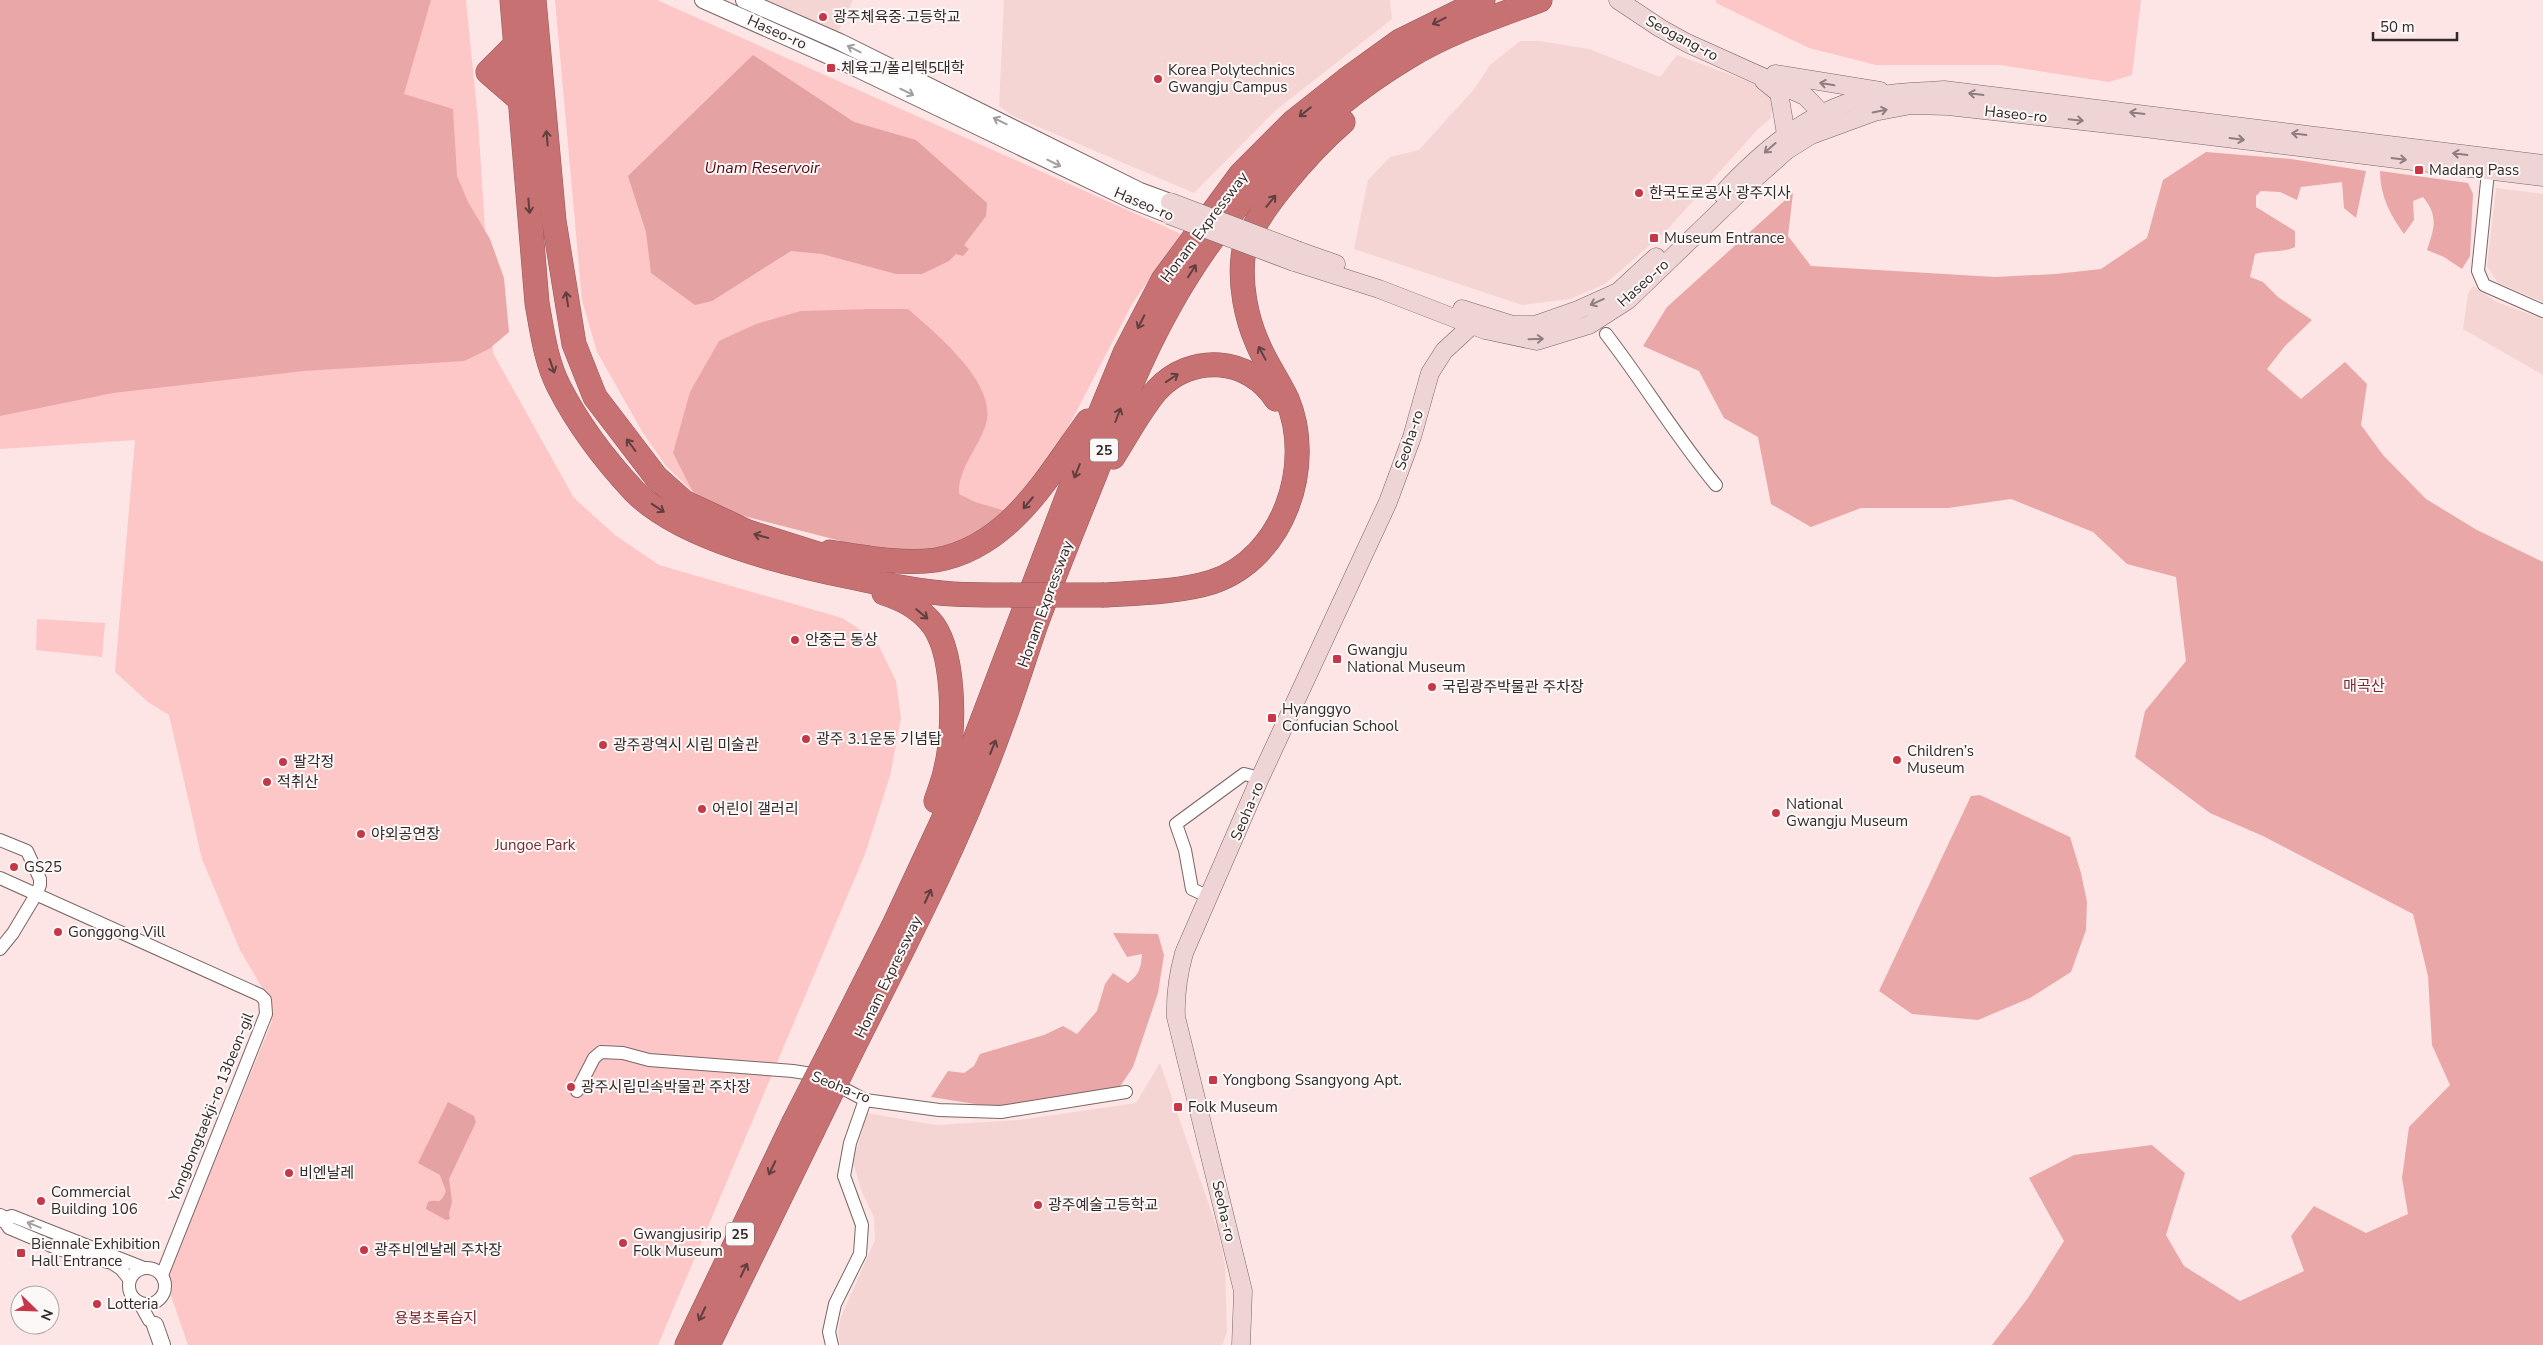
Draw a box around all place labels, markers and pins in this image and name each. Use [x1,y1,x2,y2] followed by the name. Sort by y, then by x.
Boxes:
[833,7,961,27] place label: 광주체육중·고등학교
[817,11,829,23] marker: 광주체육중·고등학교
[841,58,965,78] place label: 체육고/폴리텍5대학
[1168,60,1295,97] place label: Korea Polytechnics Gwangju Campus
[825,62,837,74] marker: 체육고/폴리텍5대학
[1152,73,1164,85] marker: Korea Polytechnics Gwangju Campus
[2429,160,2519,180] place label: Madang Pass
[2413,164,2425,176] marker: Madang Pass
[1649,183,1791,203] place label: 한국도로공사 광주지사
[1633,187,1645,199] marker: 한국도로공사 광주지사
[1664,228,1785,248] place label: Museum Entrance
[1648,232,1660,244] marker: Museum Entrance
[805,630,878,650] place label: 안중근 동상
[789,634,801,646] marker: 안중근 동상
[1347,640,1466,677] place label: Gwangju National Museum
[1331,653,1343,665] marker: Gwangju National Museum
[1442,677,1584,697] place label: 국립광주박물관 주차장
[1426,681,1438,693] marker: 국립광주박물관 주차장
[1282,699,1399,736] place label: Hyanggyo Confucian School
[1266,712,1278,724] marker: Hyanggyo Confucian School
[816,729,942,749] place label: 광주 3.1운동 기념탑
[800,733,812,745] marker: 광주 3.1운동 기념탑
[613,735,759,755] place label: 광주광역시 시립 미술관
[597,739,609,751] marker: 광주광역시 시립 미술관
[1907,741,1974,778] place label: Children’s Museum
[293,752,334,772] place label: 팔각정
[1891,754,1903,766] marker: Children’s Museum
[277,756,289,768] marker: 팔각정
[277,772,319,792] place label: 적취산
[261,776,273,788] marker: 적취산
[1786,794,1908,831] place label: National Gwangju Museum
[712,799,799,819] place label: 어린이 갤러리
[696,803,708,815] marker: 어린이 갤러리
[1770,807,1782,819] marker: National Gwangju Museum
[371,824,440,844] place label: 야외공연장
[355,828,367,840] marker: 야외공연장
[24,857,62,877] place label: GS25
[8,861,20,873] marker: GS25
[68,922,166,942] place label: Gonggong Vill
[52,926,64,938] marker: Gonggong Vill
[1222,1070,1402,1090] place label: Yongbong Ssangyong Apt.
[1207,1074,1219,1086] marker: Yongbong Ssangyong Apt.
[581,1077,751,1097] place label: 광주시립민속박물관 주차장
[565,1081,577,1093] marker: 광주시립민속박물관 주차장
[1188,1097,1278,1117] place label: Folk Museum
[1172,1101,1184,1113] marker: Folk Museum
[299,1163,354,1183] place label: 비엔날레
[283,1167,295,1179] marker: 비엔날레
[51,1182,138,1219] place label: Commercial Building 106
[35,1195,47,1207] marker: Commercial Building 106
[1048,1195,1158,1215] place label: 광주예술고등학교
[1032,1199,1044,1211] marker: 광주예술고등학교
[633,1224,723,1261] place label: Gwangjusirip Folk Museum
[31,1234,160,1271] place label: Biennale Exhibition Hall Entrance
[617,1237,629,1249] marker: Gwangjusirip Folk Museum
[374,1240,502,1260] place label: 광주비엔날레 주차장
[358,1244,370,1256] marker: 광주비엔날레 주차장
[15,1247,27,1259] marker: Biennale Exhibition Hall Entrance
[107,1294,158,1314] place label: Lotteria
[91,1298,103,1310] marker: Lotteria

